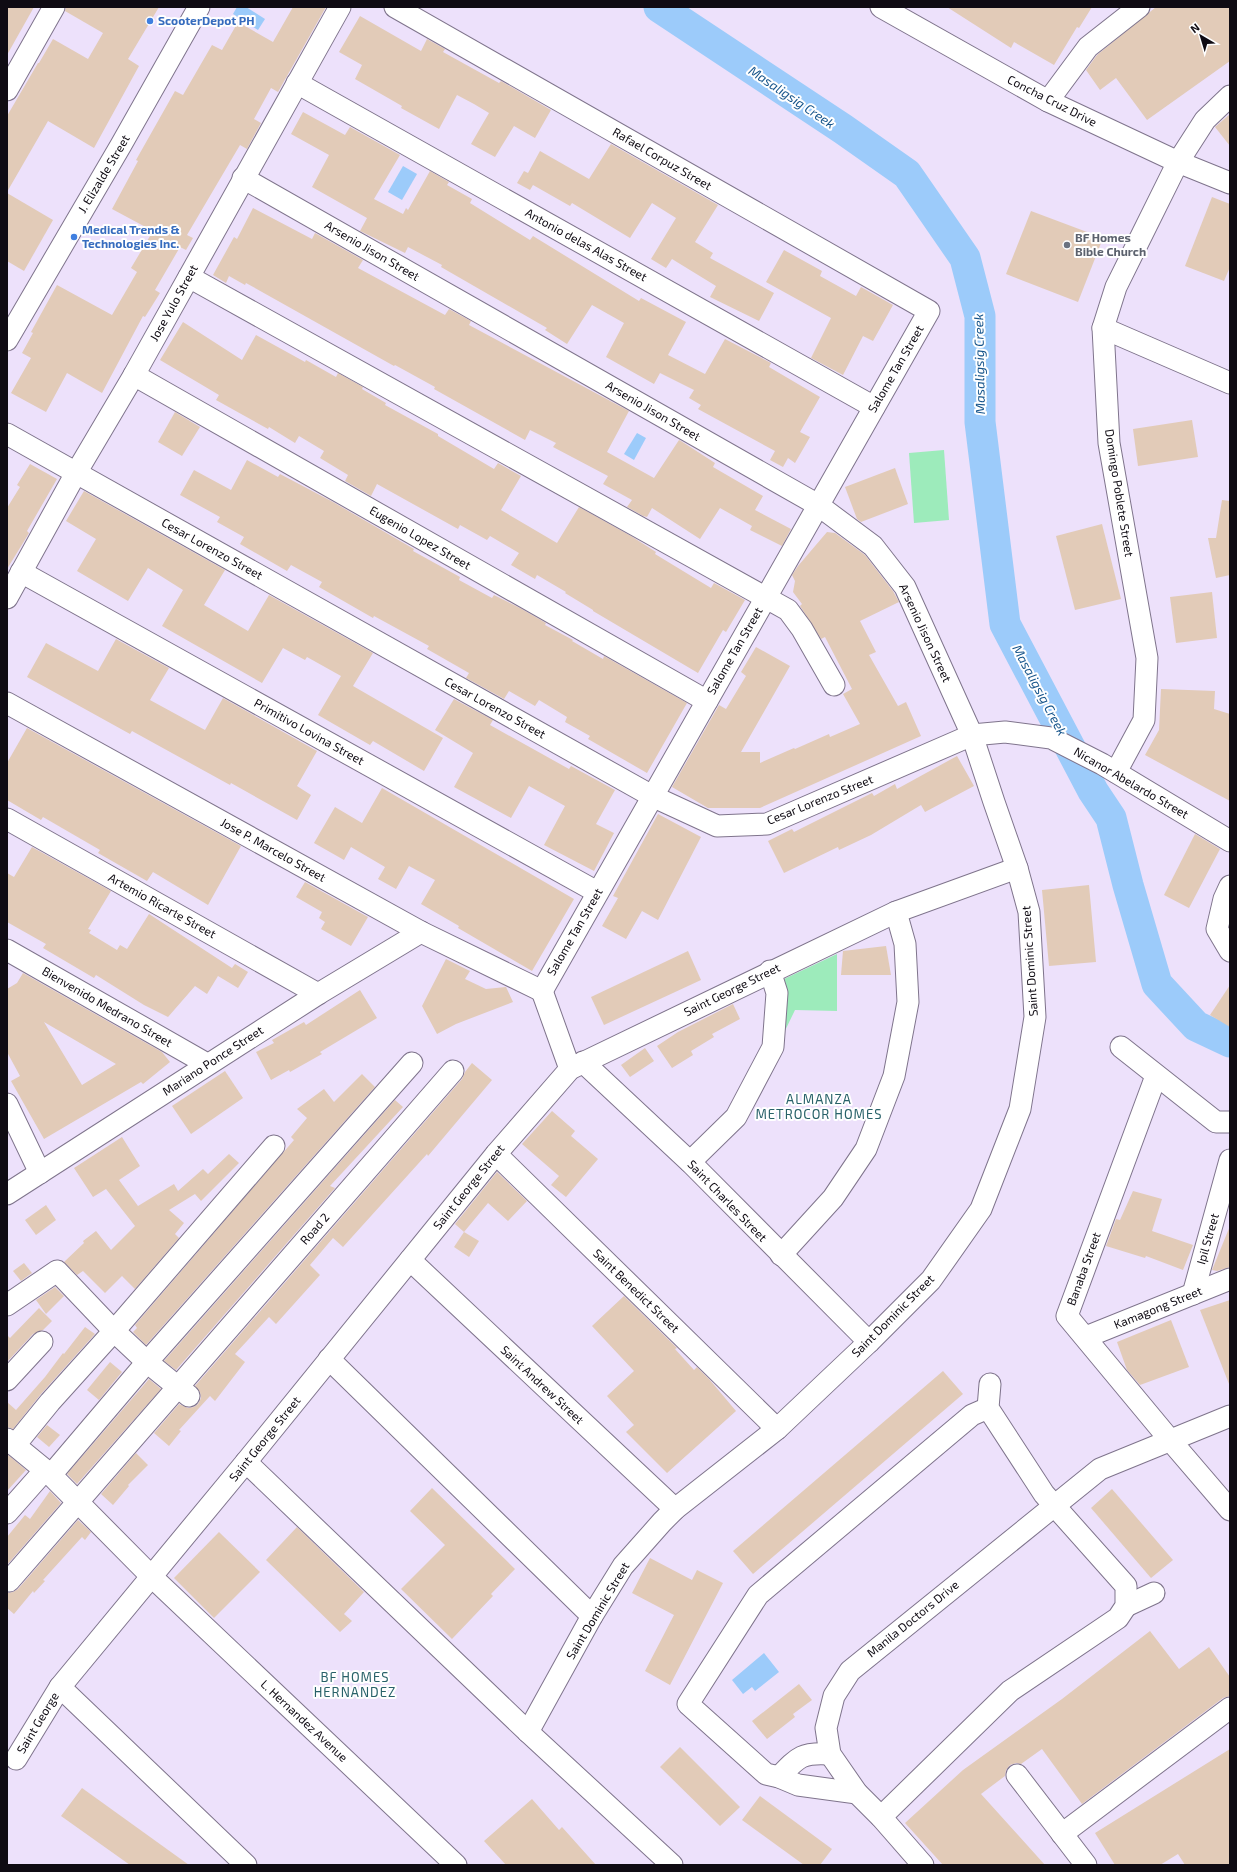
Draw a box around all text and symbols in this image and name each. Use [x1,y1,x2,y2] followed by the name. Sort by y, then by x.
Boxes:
[158,13,254,27] place label: ScooterDepot PH
[145,16,155,26] marker: ScooterDepot PH
[1181,16,1221,56] north arrow
[1187,20,1202,35] text: N
[746,62,838,132] water label: Masaligsig Creek
[1005,72,1100,129] street label: Concha Cruz Drive
[611,124,715,192] street label: Rafael Corpuz Street
[74,132,132,215] street label: J. Elizalde Street
[523,205,650,284] street label: Antonio delas Alas Street
[323,217,423,283] street label: Arsenio Jison Street
[82,222,180,250] place label: Medical Trends & Technologies Inc.
[1075,230,1146,258] place label: BF Homes Bible Church
[69,232,79,242] marker: Medical Trends & Technologies Inc.
[1062,240,1072,250] marker: BF Homes Bible Church
[146,261,200,343] street label: Jose Yulo Street
[970,313,988,414] water label: Masaligsig Creek
[864,322,926,415] street label: Salome Tan Street
[604,377,704,443] street label: Arsenio Jison Street
[1103,428,1137,558] street label: Domingo Poblete Street
[367,502,474,572] street label: Eugenio Lopez Street
[160,515,266,582] street label: Cesar Lorenzo Street
[897,581,955,684] street label: Arsenio Jison Street
[703,604,765,697] street label: Salome Tan Street
[1009,642,1071,738] water label: Masaligsig Creek
[443,674,549,741] street label: Cesar Lorenzo Street
[252,695,367,767] street label: Primitivo Lovina Street
[1072,744,1192,821] street label: Nicanor Abelardo Street
[765,771,875,827] street label: Cesar Lorenzo Street
[218,814,329,884] street label: Jose P. Marcelo Street
[106,870,219,941] street label: Artemio Ricarte Street
[543,885,605,978] street label: Salome Tan Street
[1018,905,1040,1017] street label: Saint Dominic Street
[681,960,782,1018] street label: Saint George Street
[40,963,175,1049] street label: Bienvenido Medrano Street
[160,1022,266,1098] street label: Mariano Ponce Street
[755,1091,883,1122] district label: ALMANZA METROCOR HOMES
[430,1141,507,1232] street label: Saint George Street
[685,1157,771,1244] street label: Saint Charles Street
[297,1210,332,1247] street label: Road 2
[1193,1211,1221,1266] street label: Ipil Street
[1063,1230,1103,1307] street label: Banaba Street
[591,1246,683,1335] street label: Saint Benedict Street
[848,1271,937,1359] street label: Saint Dominic Street
[1111,1283,1204,1331] street label: Kamagong Street
[498,1342,587,1427] street label: Saint Andrew Street
[226,1393,303,1484] street label: Saint George Street
[563,1559,632,1662] street label: Saint Dominic Street
[864,1577,961,1660] street label: Manila Doctors Drive
[314,1669,396,1700] district label: BF HOMES HERNANDEZ
[258,1676,351,1764] street label: L. Hernandez Avenue
[13,1689,61,1756] street label: Saint George

